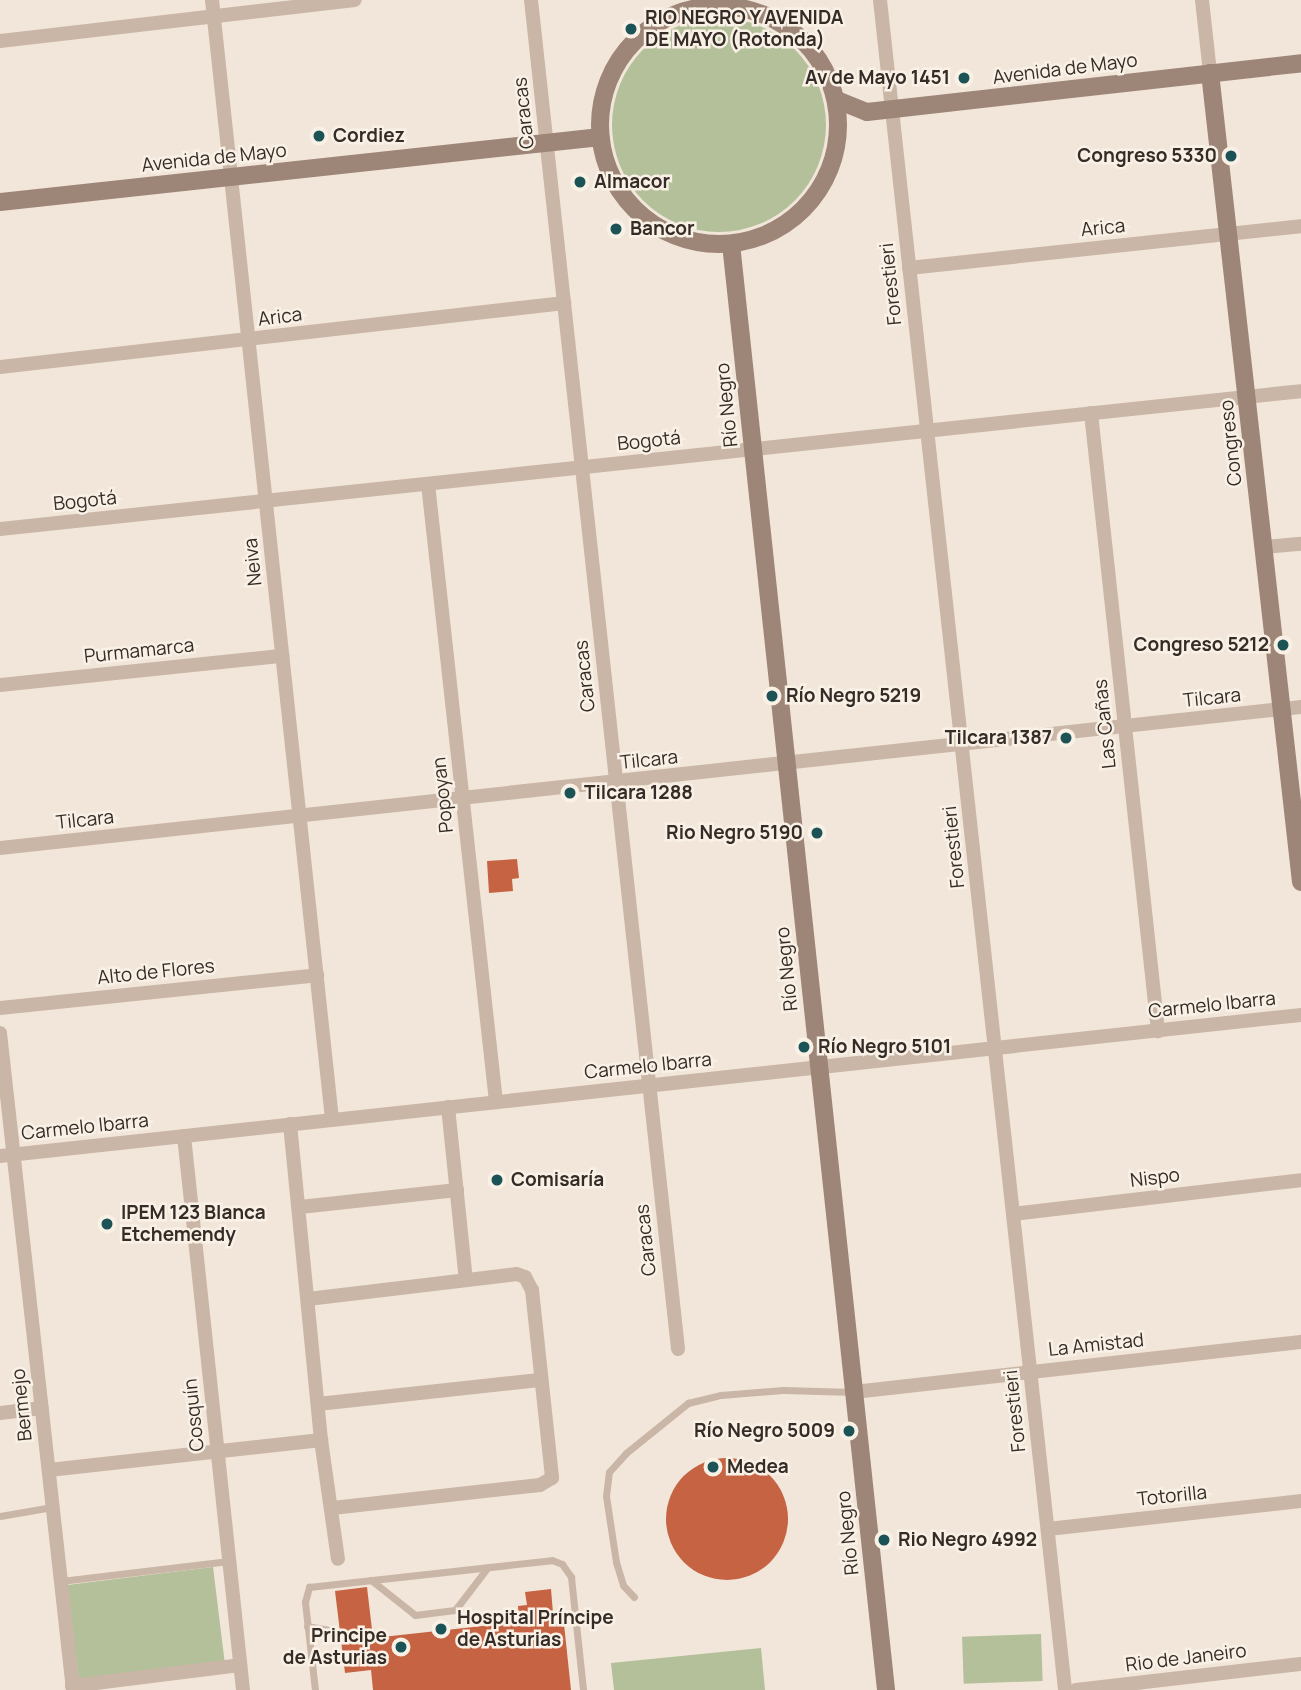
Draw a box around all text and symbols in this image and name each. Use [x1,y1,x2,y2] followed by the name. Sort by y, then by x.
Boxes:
[645,7,844,51] place label: RIO NEGRO Y AVENIDA DE MAYO (Rotonda)
[623,21,639,37] marker: RIO NEGRO Y AVENIDA DE MAYO (Rotonda)
[991,49,1139,89] street label: Avenida de Mayo
[805,67,950,89] place label: Av de Mayo 1451
[956,70,972,86] marker: Av de Mayo 1451
[509,76,539,150] street label: Caracas
[333,125,405,147] place label: Cordiez
[311,128,327,144] marker: Cordiez
[140,139,288,177] street label: Avenida de Mayo
[1077,145,1217,167] place label: Congreso 5330
[1223,148,1239,164] marker: Congreso 5330
[594,171,670,193] place label: Almacor
[572,174,588,190] marker: Almacor
[1080,214,1126,242] street label: Arica
[630,218,695,240] place label: Bancor
[608,221,624,237] marker: Bancor
[875,242,907,326] street label: Forestieri
[257,303,303,331] street label: Arica
[711,362,743,448] street label: Río Negro
[1215,399,1247,487] street label: Congreso
[616,426,682,456] street label: Bogotá
[52,486,118,516] street label: Bogotá
[239,537,267,587] street label: Neiva
[83,634,195,668] street label: Purmamarca
[1133,634,1269,656] place label: Congreso 5212
[1275,637,1291,653] marker: Congreso 5212
[570,639,600,713] street label: Caracas
[1089,678,1121,770] street label: Las Cañas
[1182,684,1242,712] street label: Tilcara
[786,685,921,707] place label: Río Negro 5219
[764,688,780,704] marker: Río Negro 5219
[945,727,1052,749] place label: Tilcara 1387
[1058,730,1074,746] marker: Tilcara 1387
[619,746,679,774] street label: Tilcara
[428,756,458,834] street label: Popoyan
[584,782,693,804] place label: Tilcara 1288
[562,785,578,801] marker: Tilcara 1288
[938,805,970,889] street label: Forestieri
[55,806,115,834] street label: Tilcara
[666,822,803,844] place label: Rio Negro 5190
[809,825,825,841] marker: Rio Negro 5190
[771,926,803,1012] street label: Río Negro
[96,955,216,989] street label: Alto de Flores
[1147,987,1277,1023] street label: Carmelo Ibarra
[818,1036,951,1058] place label: Río Negro 5101
[796,1039,812,1055] marker: Río Negro 5101
[583,1048,713,1084] street label: Carmelo Ibarra
[20,1109,150,1145] street label: Carmelo Ibarra
[1129,1164,1181,1192] street label: Nispo
[511,1169,604,1191] place label: Comisaría
[489,1172,505,1188] marker: Comisaría
[121,1202,266,1246] place label: IPEM 123 Blanca Etchemendy
[631,1203,661,1277] street label: Caracas
[99,1216,115,1232] marker: IPEM 123 Blanca Etchemendy
[1047,1329,1145,1361] street label: La Amistad
[7,1368,37,1442] street label: Bermejo
[999,1369,1031,1453] street label: Forestieri
[179,1378,209,1452] street label: Cosquín
[694,1420,835,1442] place label: Río Negro 5009
[841,1423,857,1439] marker: Río Negro 5009
[727,1456,789,1478] place label: Medea
[705,1459,721,1475] marker: Medea
[1136,1481,1208,1511] street label: Totorilla
[832,1490,864,1576] street label: Río Negro
[898,1529,1037,1551] place label: Rio Negro 4992
[876,1532,892,1548] marker: Rio Negro 4992
[457,1607,614,1651] place label: Hospital Príncipe de Asturias
[431,1619,451,1639] marker: Hospital Príncipe de Asturias
[283,1625,387,1669] place label: Principe de Asturias
[393,1639,409,1655] marker: Principe de Asturias
[1124,1639,1248,1677] street label: Rio de Janeiro

